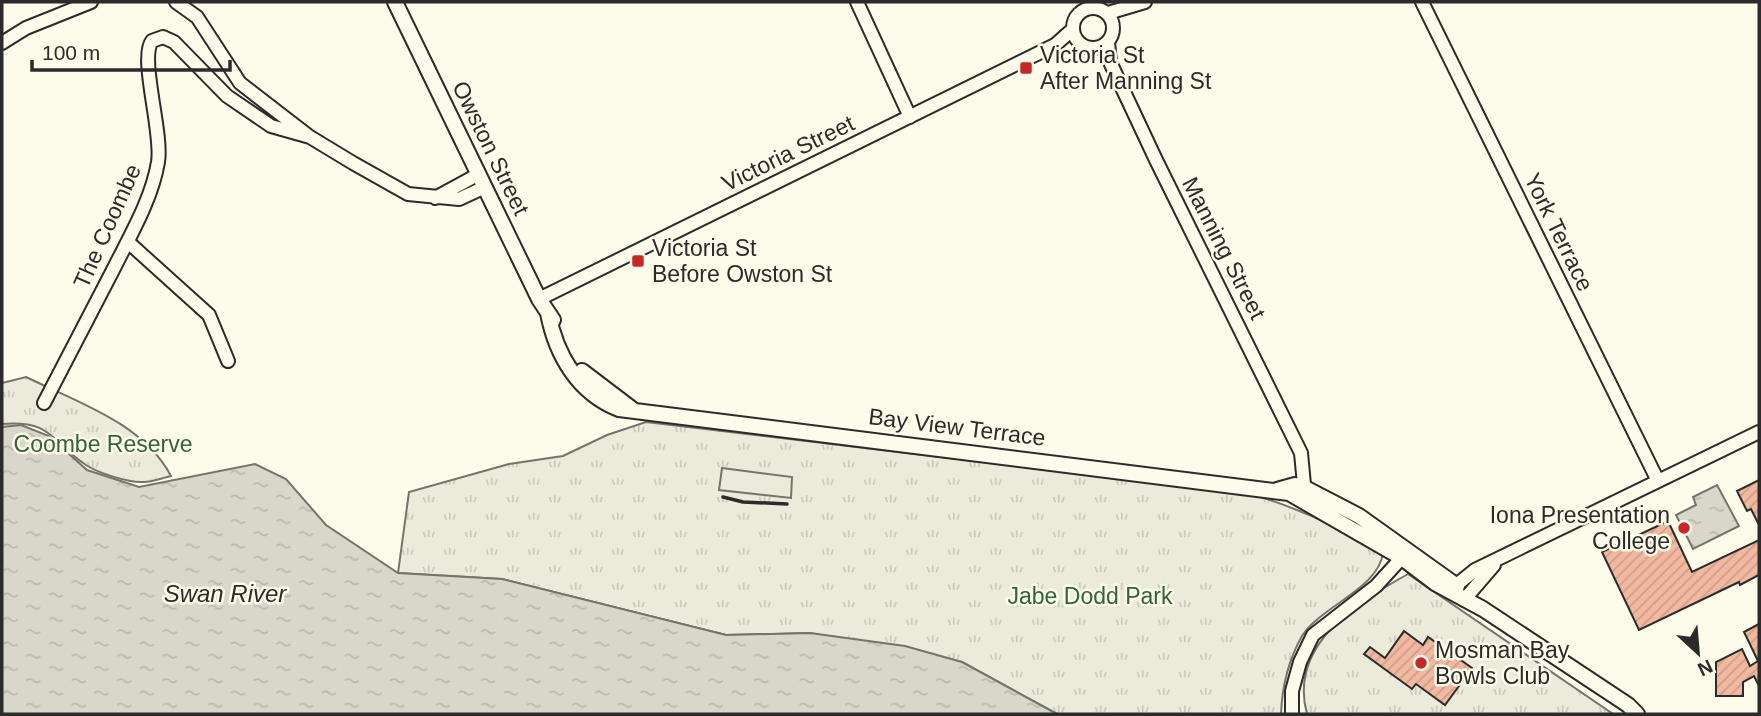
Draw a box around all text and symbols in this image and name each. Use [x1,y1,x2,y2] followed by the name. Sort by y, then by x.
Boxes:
[32,28,229,72] scale bar
[42,41,100,64] text: 100 m
[1040,42,1212,94] place label: Victoria St After Manning St
[1018,60,1034,76] marker: Victoria St After Manning St
[447,77,535,220] street label: Owston Street
[718,109,859,196] street label: Victoria Street
[68,160,146,292] street label: The Coombe
[1519,169,1599,295] street label: York Terrace
[1177,173,1271,324] street label: Manning Street
[652,235,833,287] place label: Victoria St Before Owston St
[630,253,646,269] marker: Victoria St Before Owston St
[867,403,1047,451] street label: Bay View Terrace
[14,431,192,457] park label: Coombe Reserve
[1490,502,1670,554] place label: Iona Presentation College
[1676,520,1692,536] marker: Iona Presentation College
[164,580,287,607] water label: Swan River
[1008,583,1173,609] park label: Jabe Dodd Park
[1663,618,1733,688] north arrow
[1435,637,1570,689] place label: Mosman Bay Bowls Club
[1413,655,1429,671] marker: Mosman Bay Bowls Club
[1694,655,1716,680] text: N

